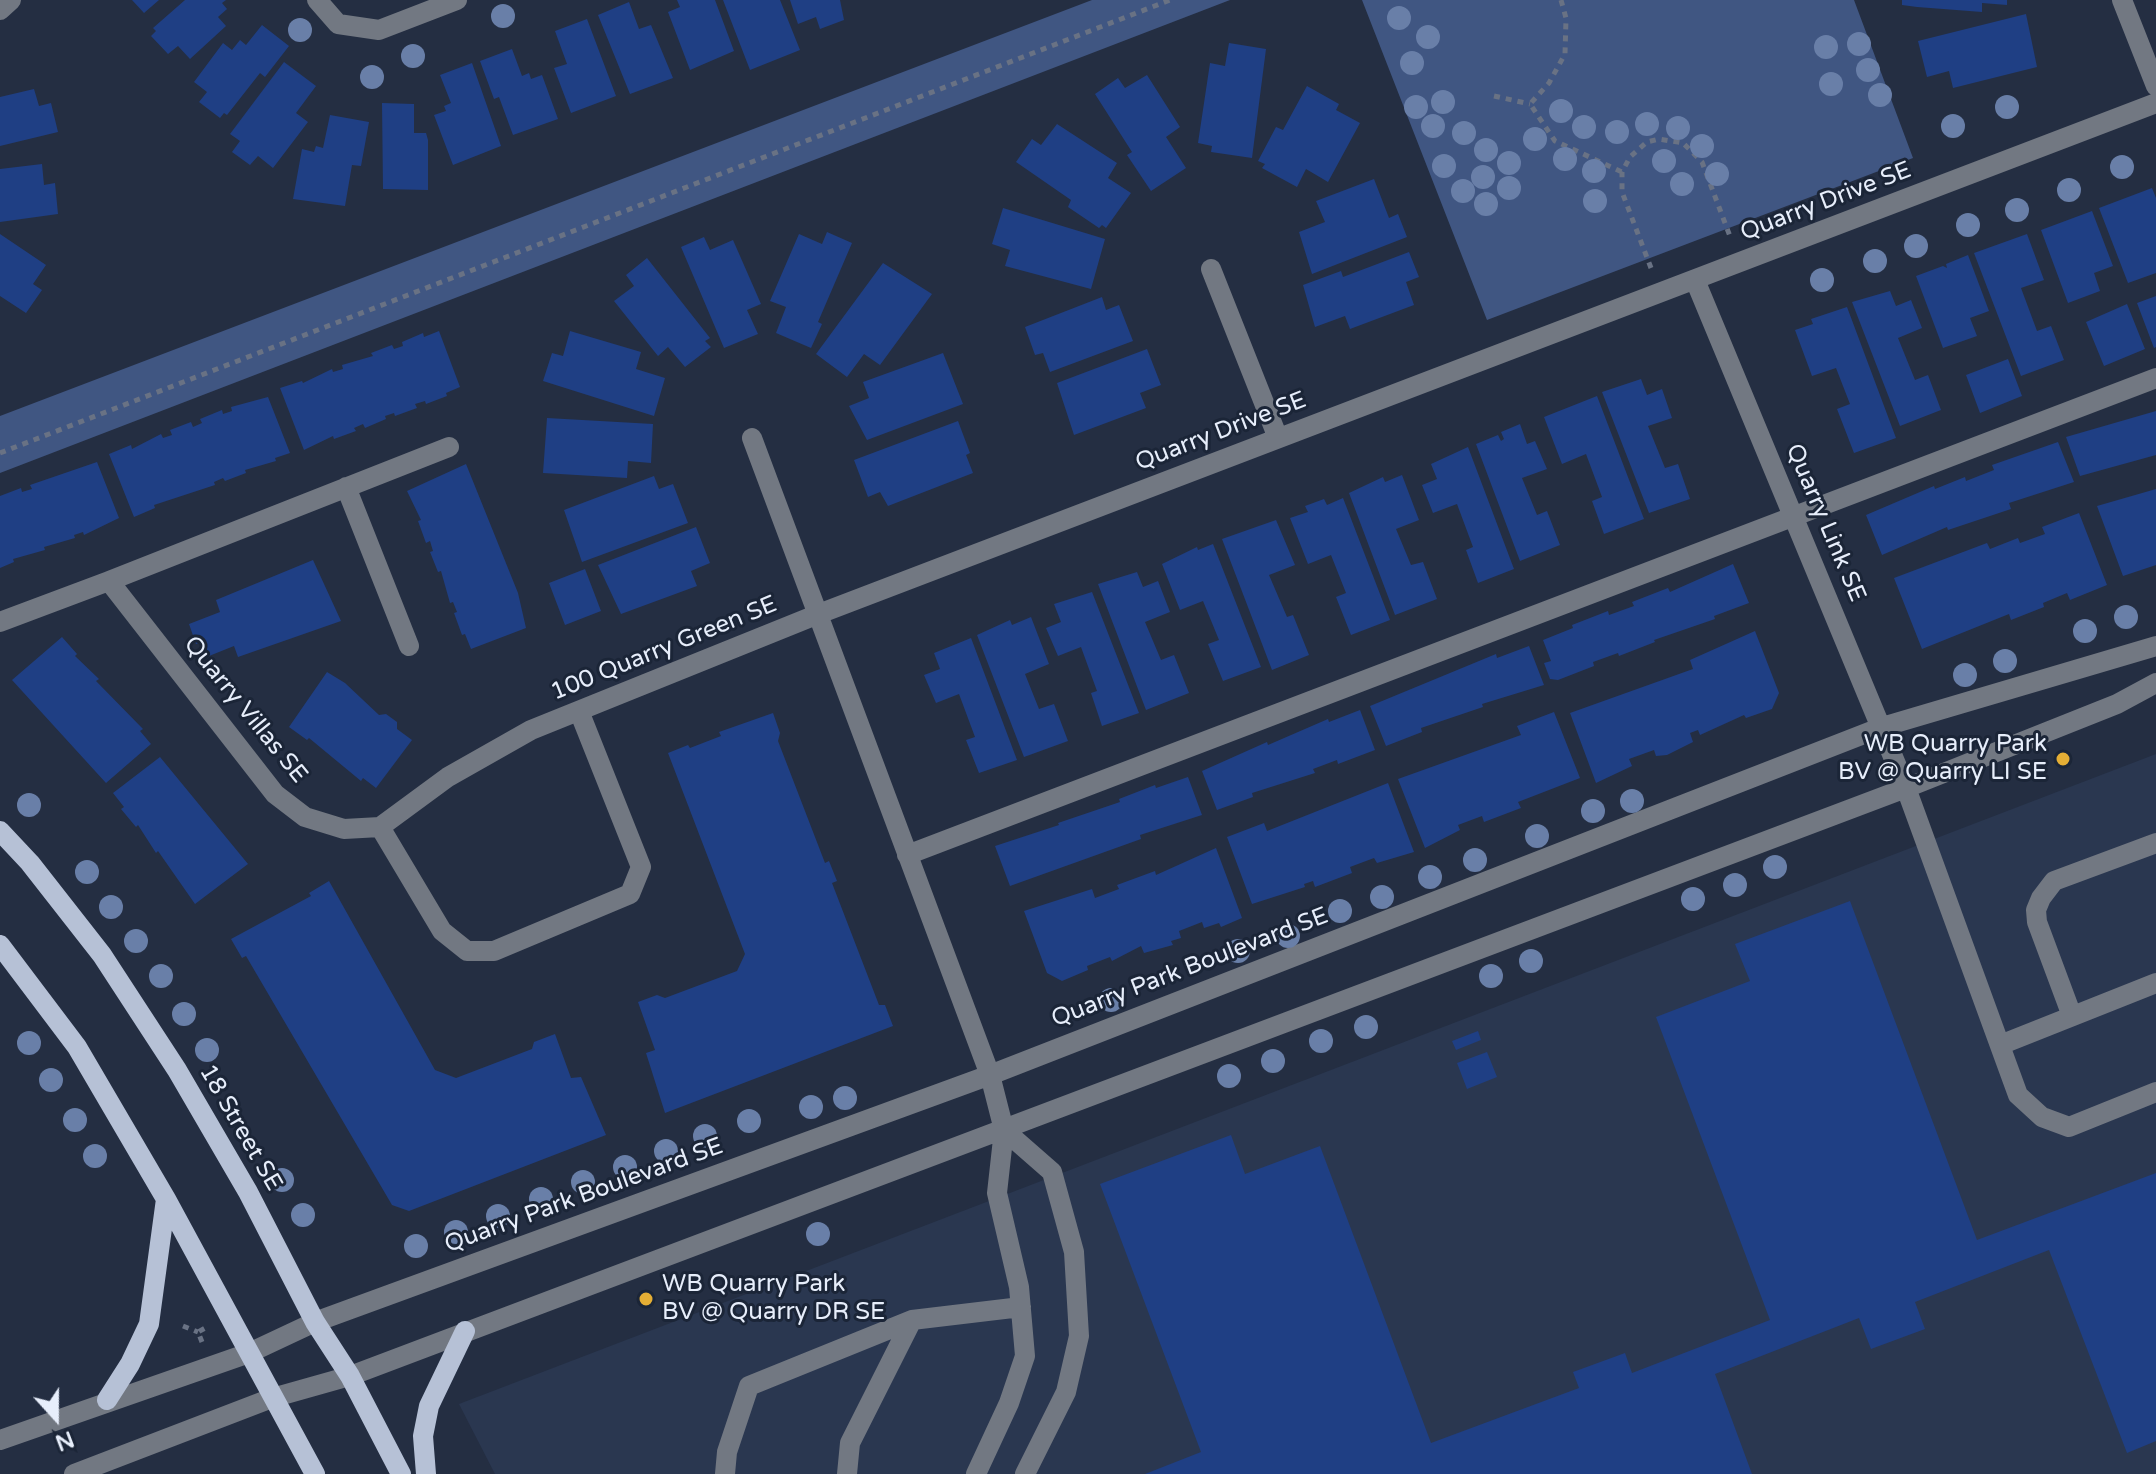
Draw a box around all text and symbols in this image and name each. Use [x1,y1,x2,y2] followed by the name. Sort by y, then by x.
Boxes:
[1737,156,1915,248] street label: Quarry Drive SE
[1132,386,1310,478] street label: Quarry Drive SE
[1779,440,1871,606] street label: Quarry Link SE
[547,590,781,708] street label: 100 Quarry Green SE
[177,631,313,789] street label: Quarry Villas SE
[1838,731,2047,787] place label: WB Quarry Park BV @ Quarry LI SE
[2054,750,2072,768] marker: WB Quarry Park BV @ Quarry LI SE
[1048,902,1332,1034] street label: Quarry Park Boulevard SE
[192,1060,288,1196] street label: 18 Street SE
[441,1132,727,1260] street label: Quarry Park Boulevard SE
[662,1271,885,1327] place label: WB Quarry Park BV @ Quarry DR SE
[637,1290,655,1308] marker: WB Quarry Park BV @ Quarry DR SE
[16,1378,96,1458] north arrow
[52,1425,78,1456] text: N

